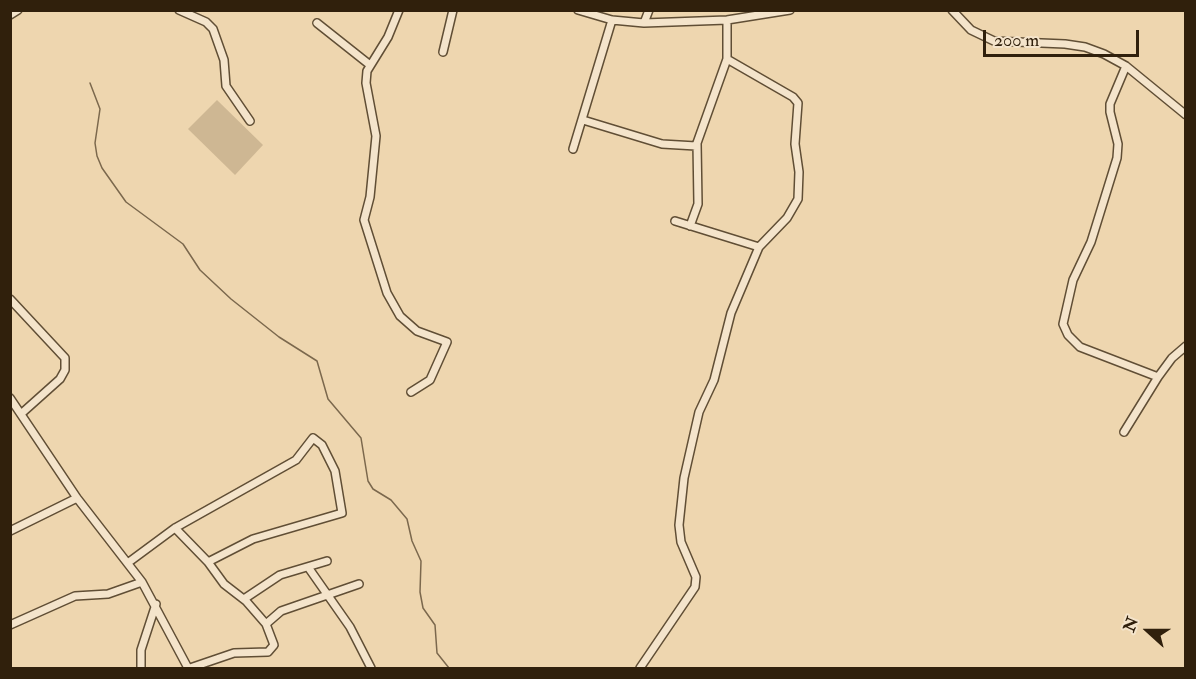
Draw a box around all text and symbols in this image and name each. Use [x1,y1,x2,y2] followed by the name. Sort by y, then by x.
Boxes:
[986,18,1142,56] scale bar
[994,29,1039,52] text: 200 m
[1118,601,1178,661] north arrow
[1119,614,1143,635] text: N

